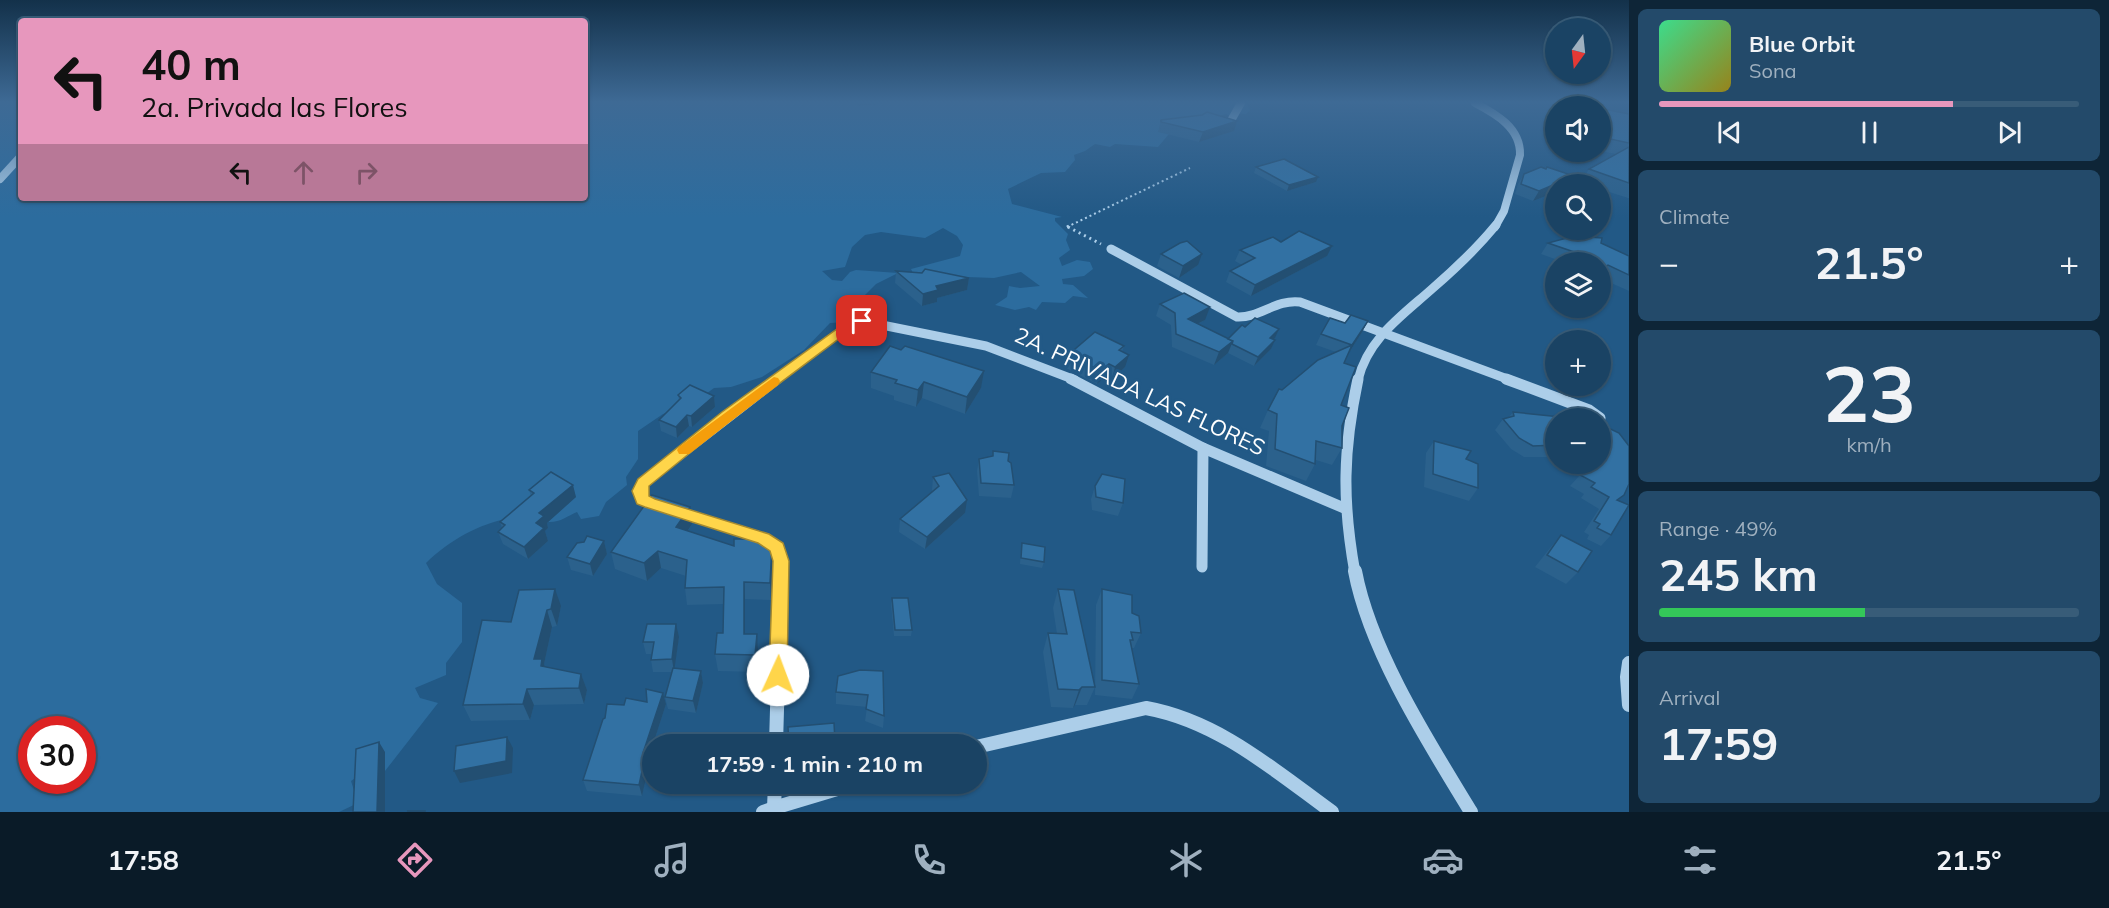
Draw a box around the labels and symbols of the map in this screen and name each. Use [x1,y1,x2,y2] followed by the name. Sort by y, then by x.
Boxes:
[1545,18,1611,84] north arrow
[836,295,887,346] pin
[1010,321,1270,461] street label: 2A. PRIVADA LAS FLORES
[746,643,810,707] position arrow
[18,716,96,794] speed limit sign: 30

